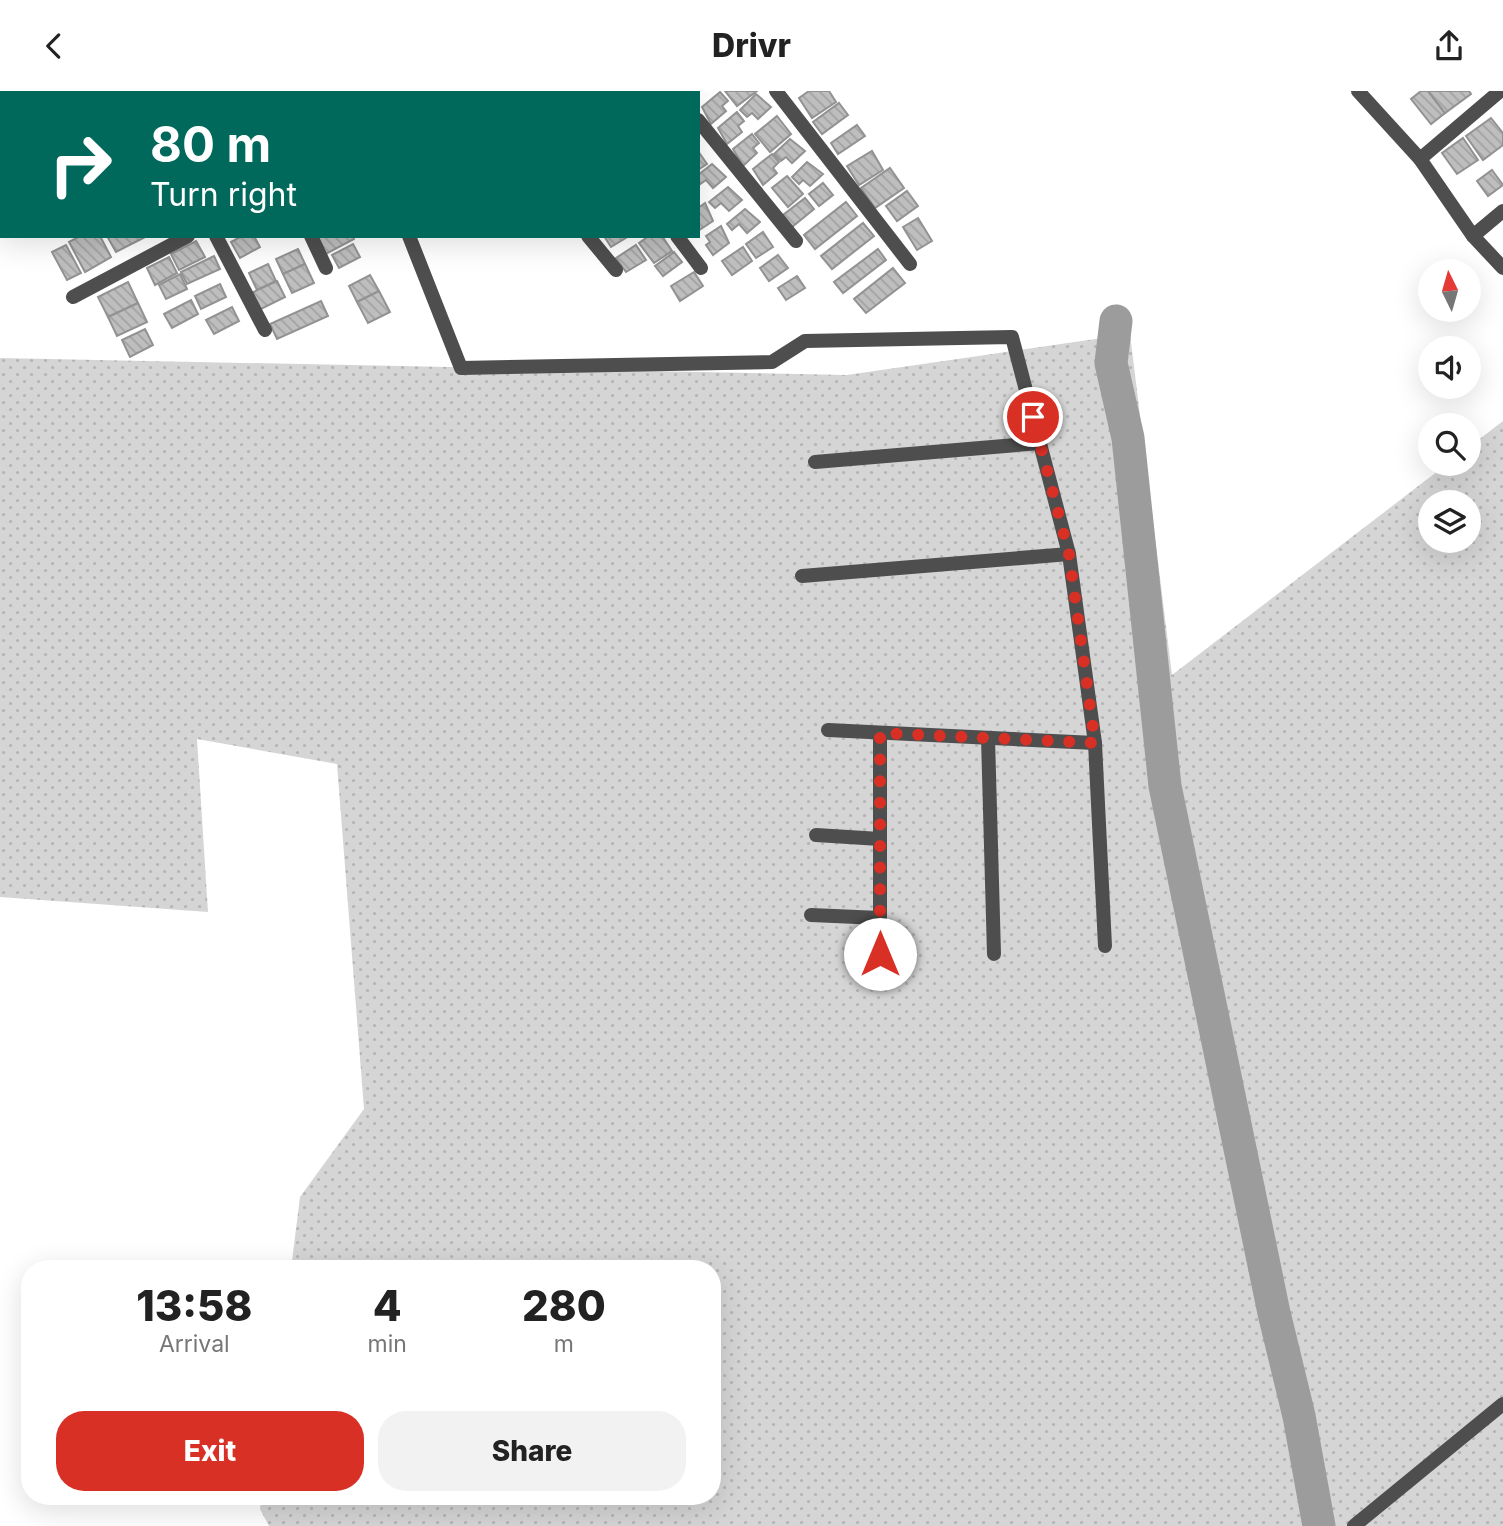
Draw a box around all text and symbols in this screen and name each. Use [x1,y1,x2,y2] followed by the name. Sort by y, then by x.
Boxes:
[712,26,791,65] text: Drivr
[35,27,73,65] icon: back
[1430,27,1468,65] icon: share
[150,115,271,174] text: 80 m
[35,119,126,210] icon: right
[150,175,297,214] text: Turn right
[1418,259,1480,322] north arrow
[1418,259,1481,553] map controls
[1418,336,1481,399] button: sound
[1003,387,1063,447] pin
[1014,398,1052,436] icon: arrive
[1418,413,1481,476] button: search
[1418,490,1481,553] button: layers
[843,917,917,991] position arrow
[136,1280,252,1331] text: 13:58
[373,1280,402,1331] text: 4
[522,1280,606,1331] text: 280
[159,1330,230,1358] text: Arrival
[368,1330,407,1358] text: min
[554,1330,574,1358] text: m
[56,1411,364,1491] button: Exit
[378,1411,686,1491] button: Share

